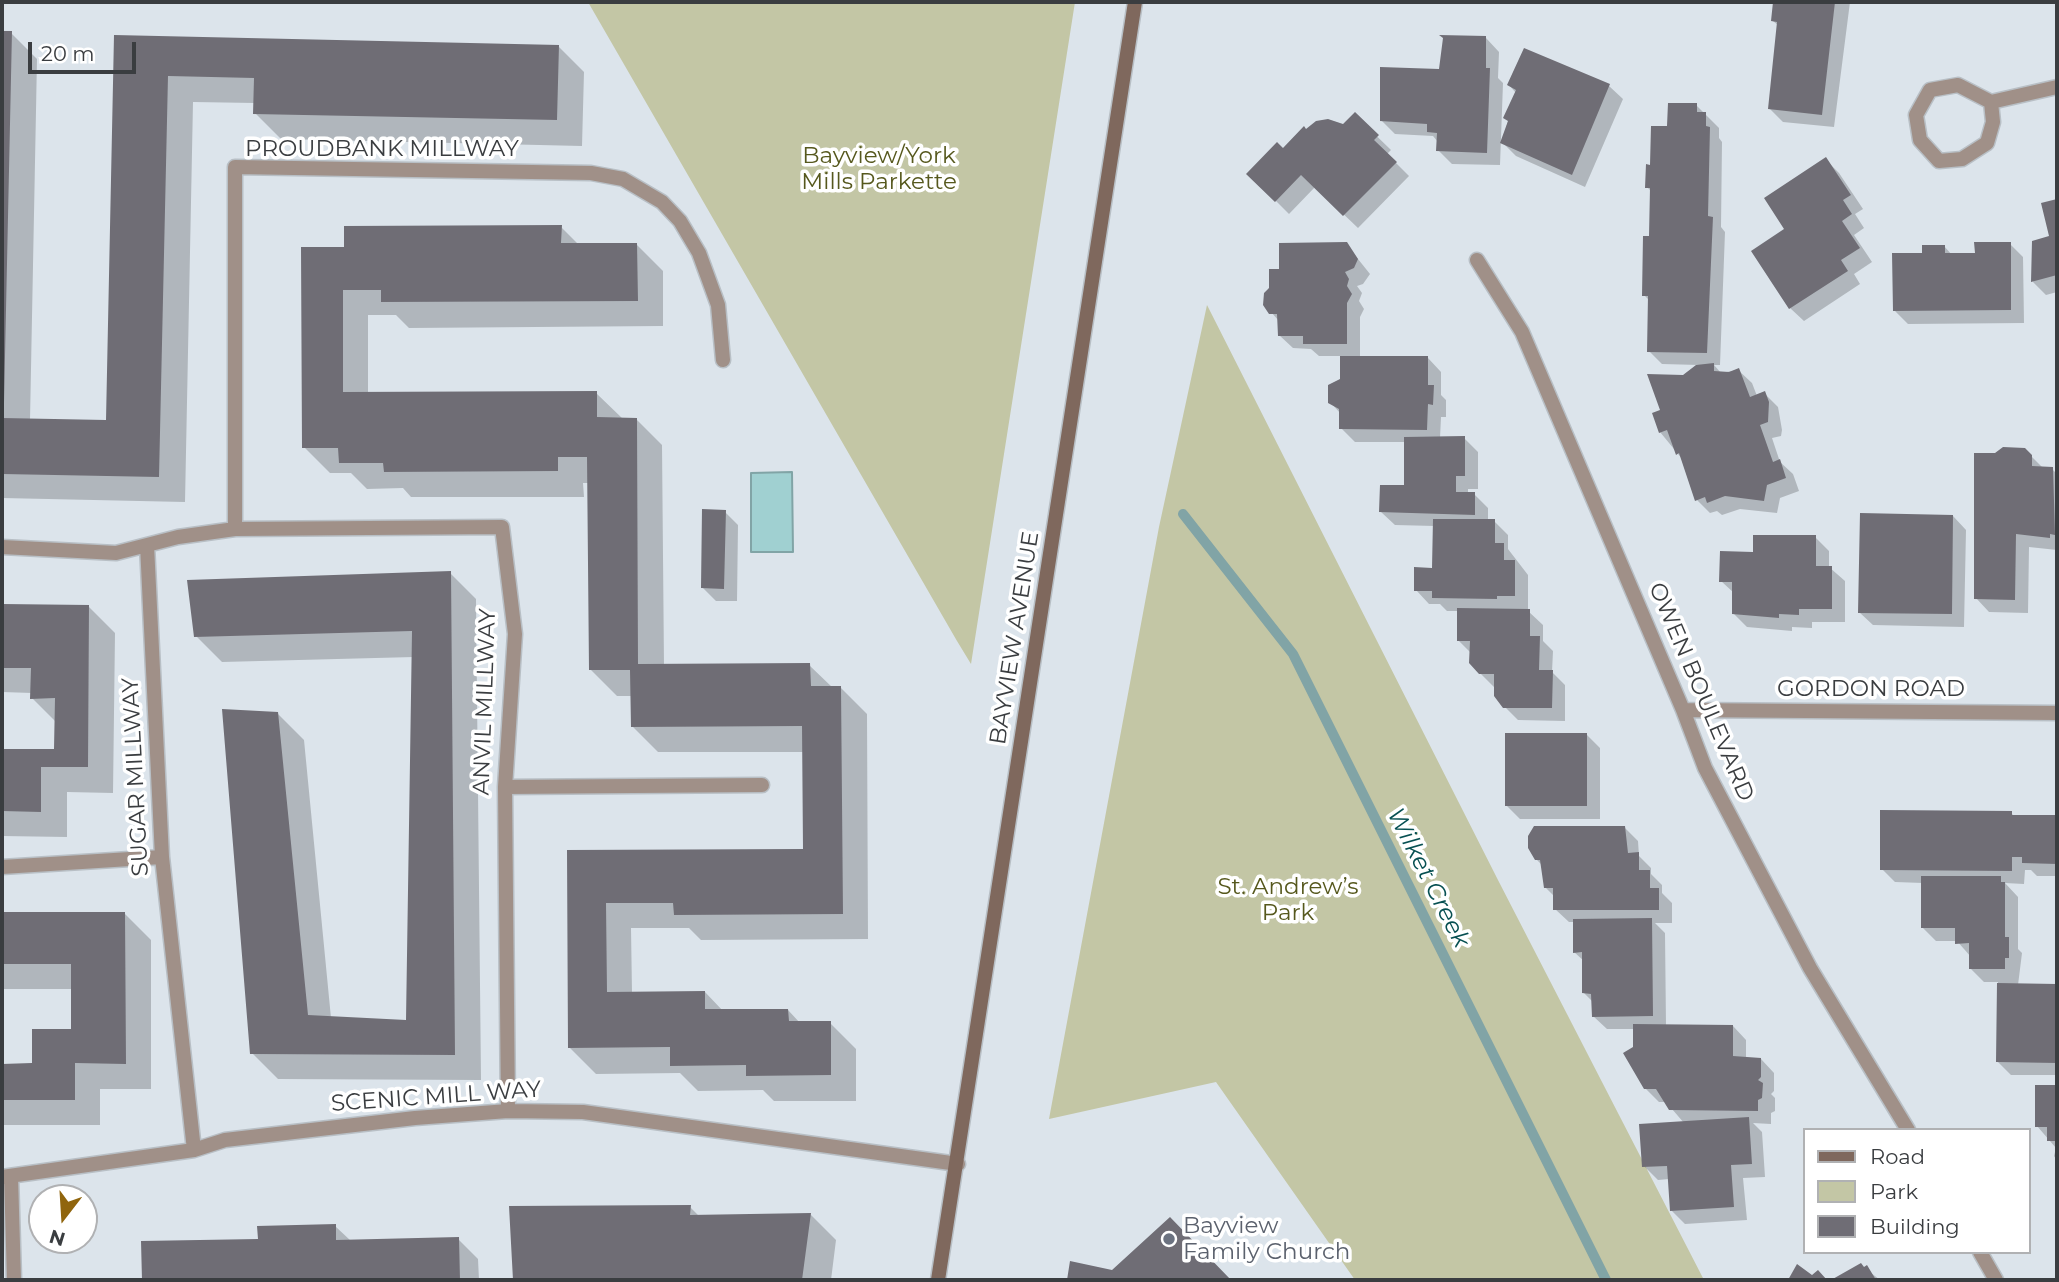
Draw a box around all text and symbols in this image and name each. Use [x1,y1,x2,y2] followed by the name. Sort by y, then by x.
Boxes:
[32,28,140,72] scale bar
[41,41,95,66] text: 20 m
[245,135,519,163] street label: PROUDBANK MILLWAY
[801,142,957,196] park label: Bayview/York Mills Parkette
[985,529,1045,747] street label: BAYVIEW AVENUE
[1642,578,1760,806] street label: OWEN BOULEVARD
[468,608,502,796] street label: ANVIL MILLWAY
[1777,675,1965,703] street label: GORDON ROAD
[117,677,155,877] street label: SUGAR MILLWAY
[1380,803,1476,953] water label: Wilket Creek
[1217,873,1359,927] park label: St. Andrew’s Park
[330,1076,542,1118] street label: SCENIC MILL WAY
[1804,1128,2031,1254] legend
[1870,1144,1925,1169] text: Road
[1870,1179,1918,1204] text: Park
[28,1184,98,1254] north arrow
[1183,1212,1350,1266] place label: Bayview Family Church
[1870,1214,1960,1239] text: Building
[47,1224,68,1251] text: N
[1161,1231,1177,1247] marker: Bayview Family Church

